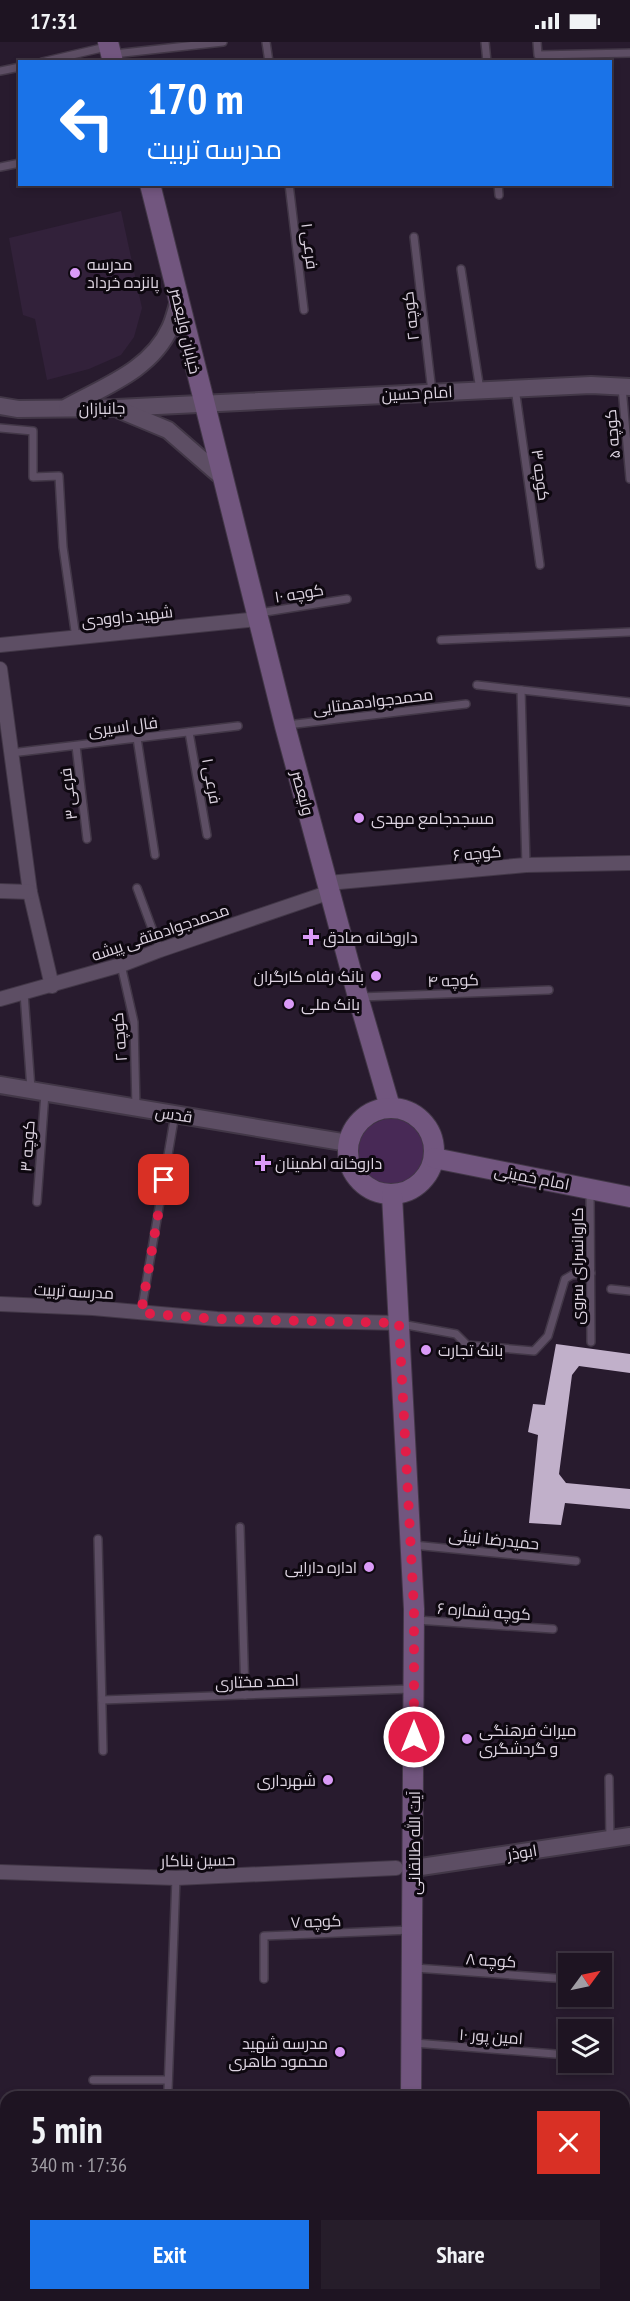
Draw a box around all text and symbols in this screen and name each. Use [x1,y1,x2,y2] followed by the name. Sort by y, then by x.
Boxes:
[30,7,78,35] text: 17:31
[147,71,244,126] text: 170 m
[48,84,126,162] icon: left
[147,132,282,166] text: مدرسه تربیت
[296,222,323,270] street label: فرعی ۱
[87,254,160,294] place label: مدرسه پانزده خرداد
[68,266,82,280] marker: مدرسه پانزده خرداد
[165,285,206,376] street label: خیابان ولیعصر
[397,290,425,342] street label: کوچه ۲
[381,381,453,407] street label: امام حسین
[79,398,125,419] street label: جانبازان
[600,408,626,460] street label: کوچه ۵
[526,448,554,502] street label: کوچه ۳
[273,579,325,609] street label: کوچه ۱۰
[80,601,174,632] street label: شهید داوودی
[312,684,434,719] street label: محمدجوادهمتایی
[87,712,159,741] street label: فال اسیری
[197,756,226,806] street label: فرعی ۱
[55,767,82,821] street label: فرعی ۳
[287,767,319,818] street label: ولیعصر
[371,808,494,830] place label: مسجدجامع مهدی
[352,811,366,825] marker: مسجدجامع مهدی
[452,841,502,867] street label: ۶ کوچه
[89,899,232,967] street label: محمدجوادمتقی پیشه
[323,927,418,948] place label: داروخانه صادق
[304,930,318,944] marker: داروخانه صادق
[253,966,364,987] place label: بانک رفاه کارگران
[369,969,383,983] marker: بانک رفاه کارگران
[427,969,479,993] street label: کوچه ۴
[301,994,360,1015] place label: بانک ملی
[282,997,296,1011] marker: بانک ملی
[107,1011,133,1062] street label: کوچه ۲
[154,1101,194,1128] street label: قدس
[15,1120,41,1173] street label: کوچه ۳
[275,1153,382,1174] place label: داروخانه اطمینان
[138,1154,189,1205] pin
[256,1156,270,1170] marker: داروخانه اطمینان
[492,1160,571,1196] street label: امام خمینی
[147,1163,180,1196] icon: arrive
[567,1207,588,1325] street label: کاروانسرای سروی
[34,1279,114,1303] street label: مدرسه تربیت
[438,1340,503,1360] place label: بانک تجارت
[419,1343,433,1357] marker: بانک تجارت
[448,1524,540,1555] street label: حمیدرضا نبیئی
[285,1557,357,1578] place label: اداره دارایی
[362,1560,376,1574] marker: اداره دارایی
[436,1598,532,1626] street label: کوچه شماره ۶
[215,1670,299,1693] street label: احمد مختاری
[382,1705,446,1769] position arrow
[479,1720,577,1759] place label: میراث فرهنگی و گردشگری
[460,1732,474,1746] marker: میراث فرهنگی و گردشگری
[257,1770,316,1791] place label: شهرداری
[321,1773,335,1787] marker: شهرداری
[404,1790,425,1895] street label: آیت الله طالقانی
[505,1840,538,1864] street label: ابوذر
[160,1849,235,1872] street label: حسین بناکار
[290,1910,342,1934] street label: کوچه ۷
[465,1948,517,1974] street label: کوچه ۸
[558,1953,612,2007] north arrow
[558,1953,612,2073] map controls
[558,2019,612,2073] button: layers
[458,2024,524,2050] street label: امین پور ۱۰
[228,2033,328,2072] place label: مدرسه شهید محمود طاهری
[333,2045,347,2059] marker: مدرسه شهید محمود طاهری
[30,2106,103,2153] text: 5 min
[537,2111,600,2174] button: close
[30,2152,127,2178] text: 340 m · 17:36
[30,2220,309,2289] button: Exit
[321,2220,600,2289] button: Share

